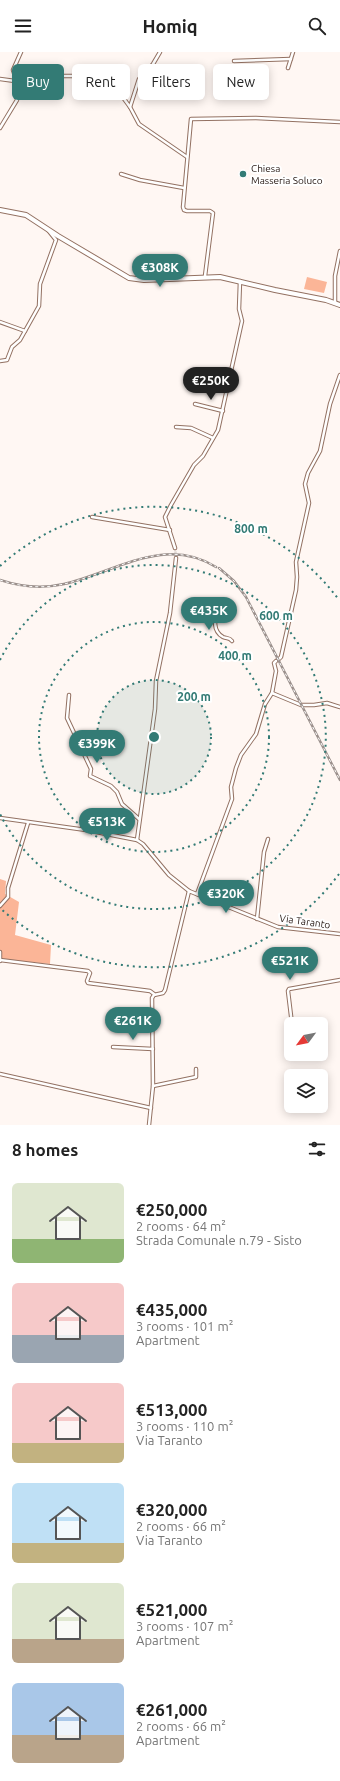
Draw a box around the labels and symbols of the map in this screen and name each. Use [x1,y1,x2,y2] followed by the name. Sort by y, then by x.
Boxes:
[251,163,323,186] place label: Chiesa Masseria Soluco
[238,169,248,179] marker: Chiesa Masseria Soluco
[132,254,188,288] pin: €308K
[183,367,239,401] pin: €250K
[234,522,268,535] text: 800 m
[181,597,237,631] pin: €435K
[259,609,293,622] text: 600 m
[218,649,252,662] text: 400 m
[177,690,211,703] text: 200 m
[69,730,125,764] pin: €399K
[147,730,161,744] centre of rings
[79,808,135,842] pin: €513K
[198,880,254,914] pin: €320K
[279,912,331,931] street label: Via Taranto
[262,947,318,981] pin: €521K
[105,1007,161,1041] pin: €261K
[284,1017,328,1061] north arrow

